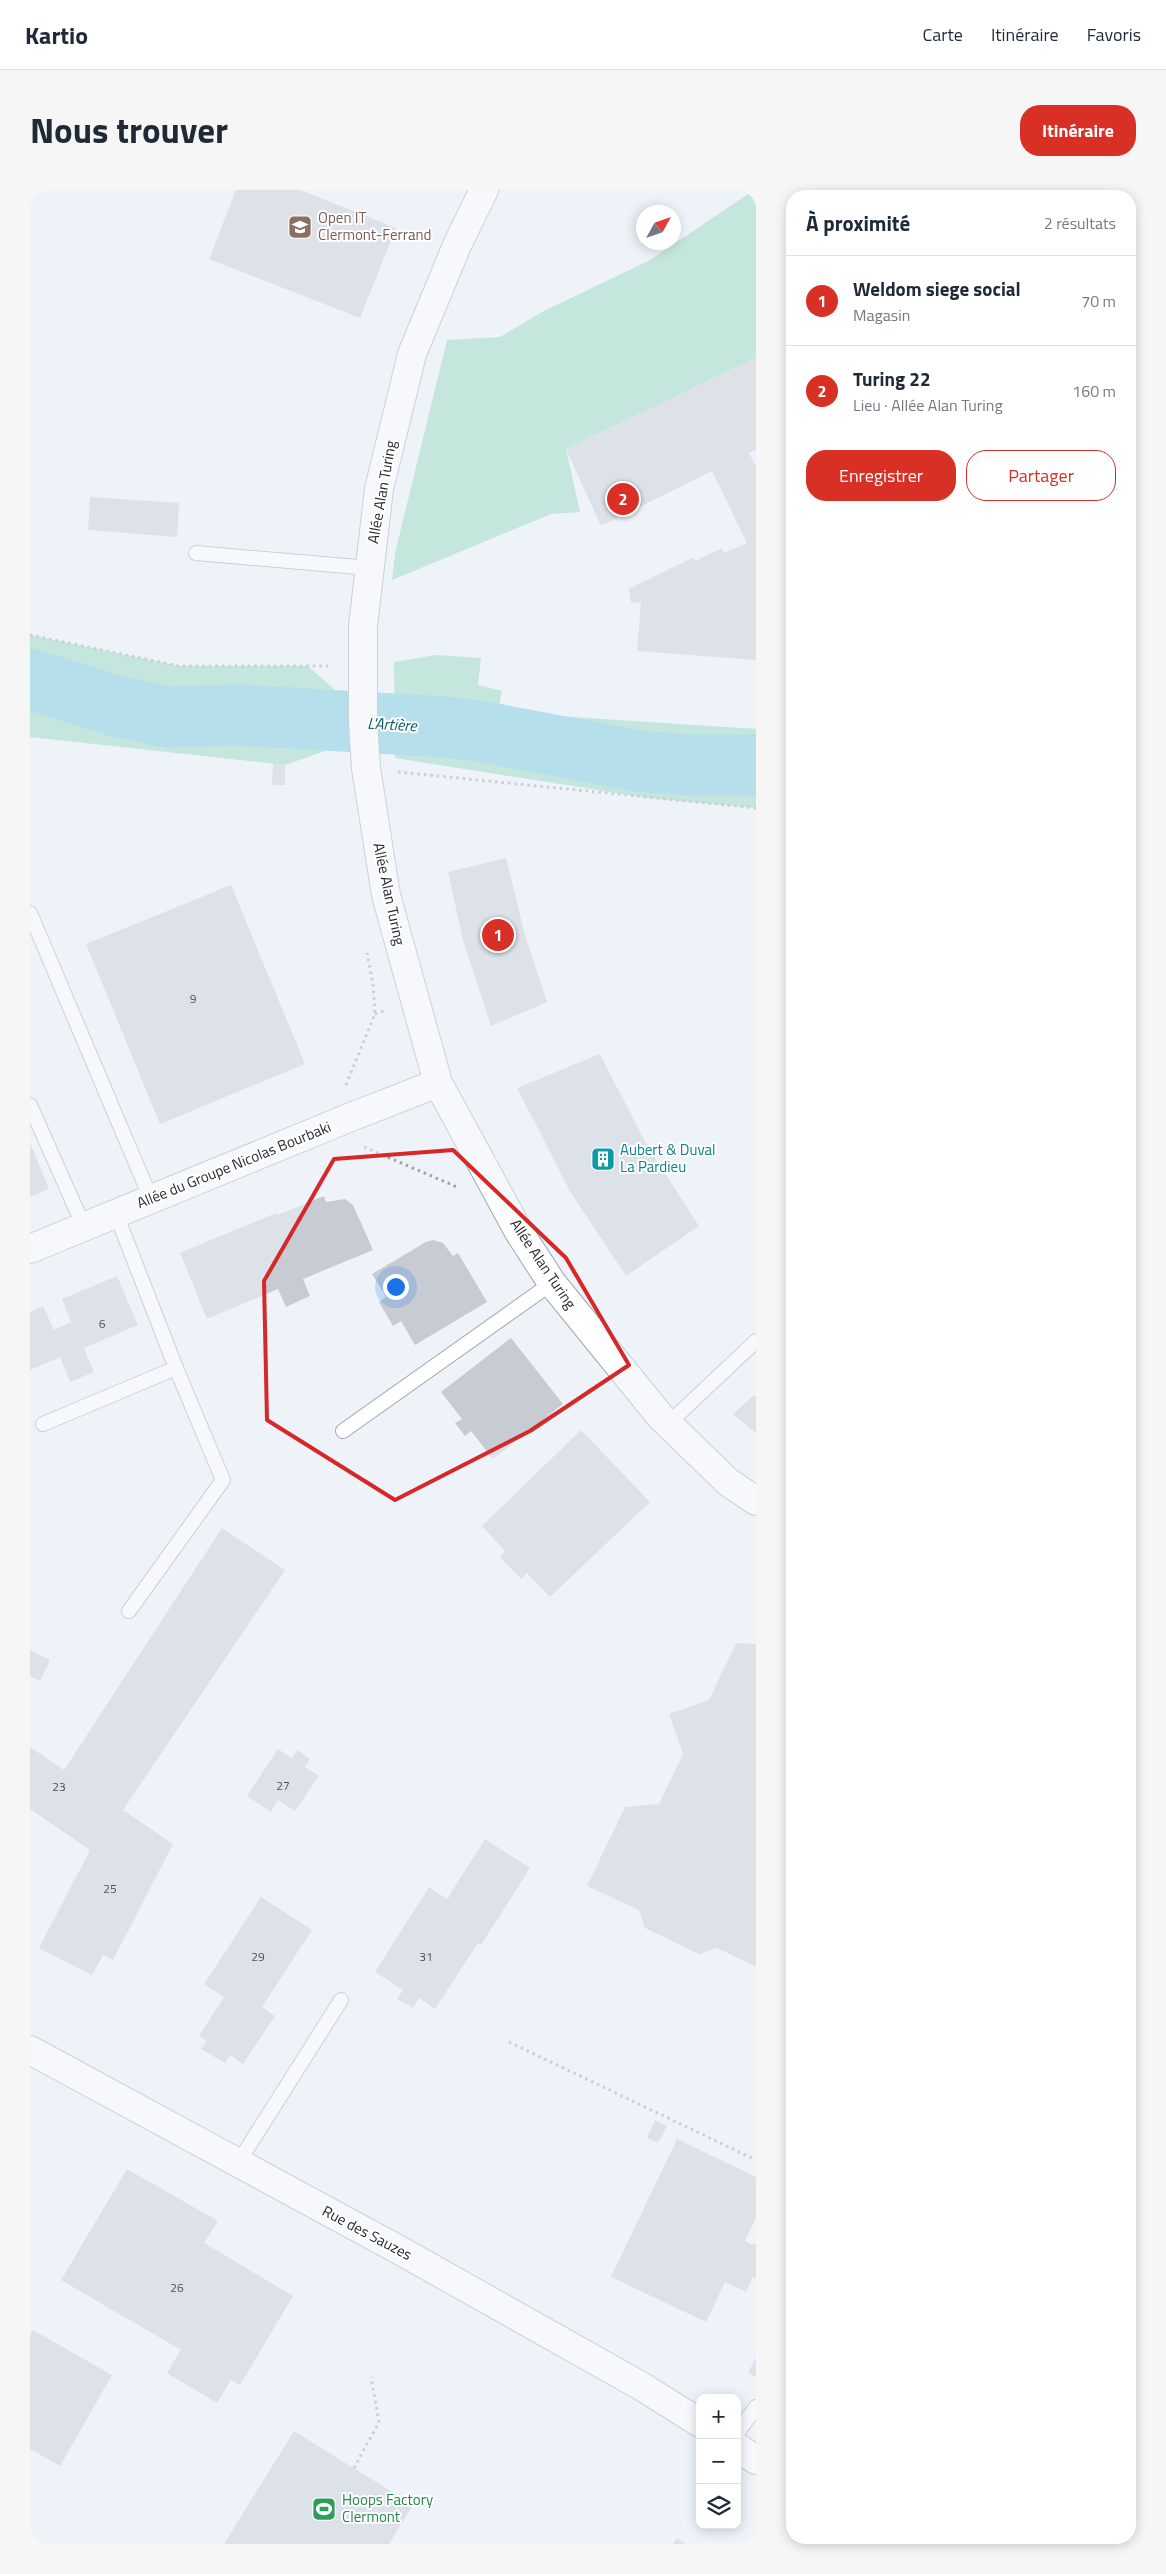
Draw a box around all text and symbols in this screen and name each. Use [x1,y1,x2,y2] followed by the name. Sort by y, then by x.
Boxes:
[25,17,88,53] text: Kartio
[922,21,963,48] text: Carte
[991,21,1059,48] text: Itinéraire
[1087,21,1141,48] text: Favoris
[30,103,228,157] text: Nous trouver
[1020,105,1136,156] button: Itinéraire
[636,205,681,250] north arrow
[318,206,431,246] place label: Open IT Clermont-Ferrand
[806,207,910,239] text: À proximité
[1044,211,1116,235] text: 2 résultats
[287,214,313,240] school or university icon: Open IT Clermont-Ferrand
[853,274,1021,303] text: Weldom siege social
[818,289,826,313] text: 1
[1081,289,1116,313] text: 70 m
[853,303,910,327] text: Magasin
[853,364,931,393] text: Turing 22
[818,379,826,403] text: 2
[1072,379,1116,403] text: 160 m
[853,393,1003,417] text: Lieu · Allée Alan Turing
[361,438,402,545] street label: Allée Alan Turing
[806,450,956,501] button: Enregistrer
[966,450,1116,501] button: Partager
[607,480,639,518] pin: 2
[367,711,419,737] water label: L'Artière
[367,840,412,948] street label: Allée Alan Turing
[482,916,514,954] pin: 1
[190,989,197,1008] house number: 9
[133,1115,334,1214] street label: Allée du Groupe Nicolas Bourbaki
[620,1138,715,1178] place label: Aubert & Duval La Pardieu
[590,1146,616,1172] building icon: Aubert & Duval La Pardieu
[505,1214,582,1314] street label: Allée Alan Turing
[383,1274,409,1300] your location
[99,1314,106,1333] house number: 6
[276,1776,290,1795] house number: 27
[52,1777,66,1796] house number: 23
[103,1879,117,1898] house number: 25
[251,1947,265,1966] house number: 29
[419,1947,433,1966] house number: 31
[318,2199,416,2266] street label: Rue des Sauzes
[170,2278,184,2297] house number: 26
[696,2394,741,2529] map controls
[696,2394,741,2439] button: +
[696,2439,741,2484] button: −
[696,2484,741,2529] button: layers
[342,2488,433,2528] place label: Hoops Factory Clermont
[311,2496,337,2522] sports icon: Hoops Factory Clermont

